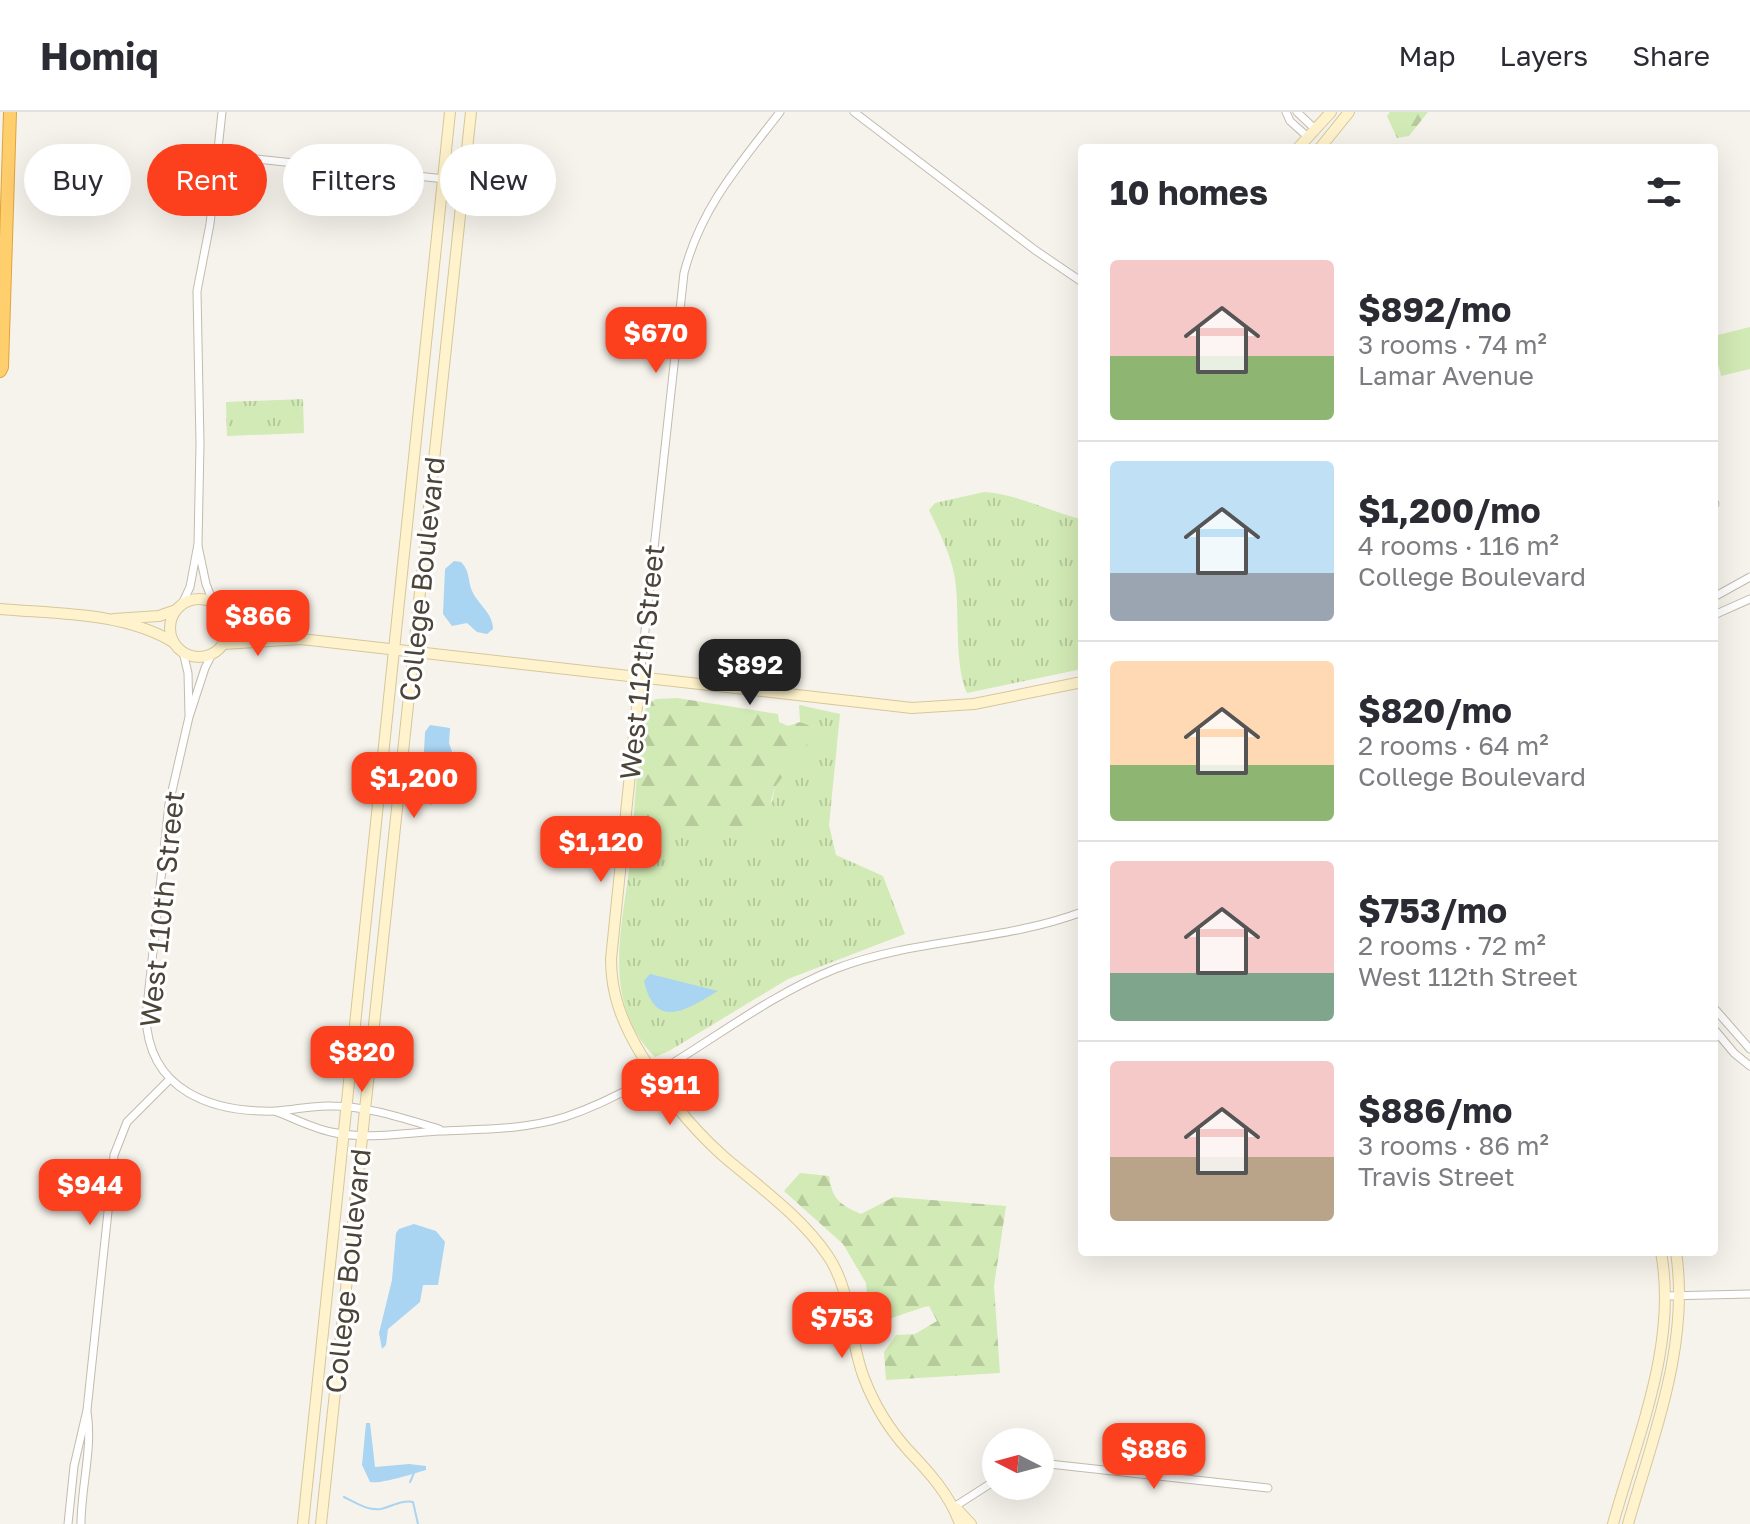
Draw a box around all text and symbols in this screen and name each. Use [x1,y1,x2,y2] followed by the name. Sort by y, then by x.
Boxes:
[40,33,159,78] text: Homiq
[1398,39,1456,72] text: Map
[1500,39,1588,72] text: Layers
[1632,39,1710,72] text: Share
[24,144,131,216] chip: Buy
[147,144,267,216] chip: Rent
[283,144,424,216] chip: Filters
[440,144,556,216] chip: New
[1642,170,1686,214] icon: filters
[1110,172,1268,212] text: 10 homes
[1358,289,1511,329] text: $892/mo
[1174,292,1270,388] icon: home
[609,307,703,375] pin: $670
[623,317,689,348] text: $670
[1358,329,1547,360] text: 3 rooms · 74 m²
[1358,360,1534,391] text: Lamar Avenue
[392,455,451,703] street label: College Boulevard
[1358,490,1541,530] text: $1,200/mo
[1174,493,1270,589] icon: home
[1358,530,1559,561] text: 4 rooms · 116 m²
[613,542,670,781] street label: West 112th Street
[1358,561,1586,592] text: College Boulevard
[211,590,305,658] pin: $866
[224,600,292,631] text: $866
[703,639,797,707] pin: $892
[717,649,783,680] text: $892
[1358,690,1512,730] text: $820/mo
[1174,693,1270,789] icon: home
[1358,730,1549,761] text: 2 rooms · 64 m²
[349,752,479,820] pin: $1,200
[1358,761,1586,792] text: College Boulevard
[370,762,458,793] text: $1,200
[133,789,190,1029] street label: West 110th Street
[536,816,666,884] pin: $1,120
[558,826,644,857] text: $1,120
[1358,890,1507,930] text: $753/mo
[1174,893,1270,989] icon: home
[1358,930,1546,961] text: 2 rooms · 72 m²
[1358,961,1578,992] text: West 112th Street
[315,1026,409,1094] pin: $820
[329,1036,395,1067] text: $820
[623,1059,717,1127] pin: $911
[640,1069,700,1100] text: $911
[1358,1090,1512,1130] text: $886/mo
[1174,1093,1270,1189] icon: home
[1358,1130,1549,1161] text: 3 rooms · 86 m²
[318,1147,377,1395] street label: College Boulevard
[43,1159,137,1227] pin: $944
[1358,1161,1515,1192] text: Travis Street
[57,1169,123,1200] text: $944
[795,1292,889,1360] pin: $753
[810,1302,874,1333] text: $753
[1107,1423,1201,1491] pin: $886
[982,1428,1054,1500] north arrow
[982,1428,1054,1500] map controls
[1120,1433,1188,1464] text: $886

